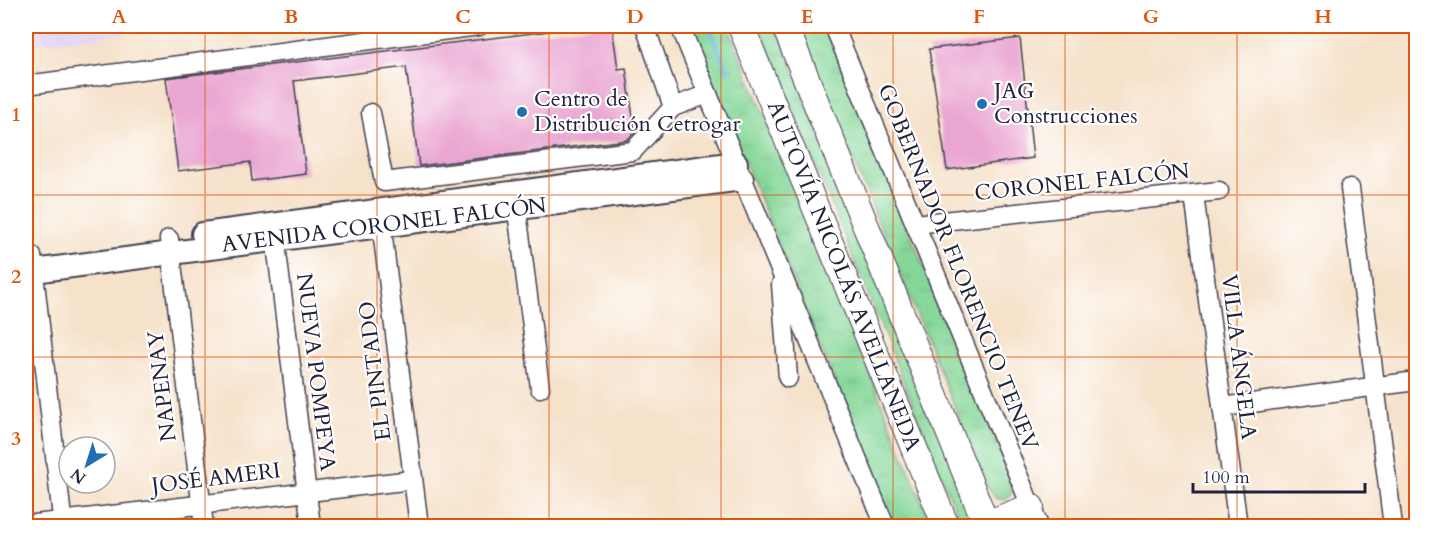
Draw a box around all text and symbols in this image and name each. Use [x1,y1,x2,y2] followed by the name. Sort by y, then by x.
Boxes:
[111,3,127,30] text: A
[284,3,298,30] text: B
[455,3,471,30] text: C
[626,3,644,30] text: D
[801,3,813,30] text: E
[973,3,985,30] text: F
[1143,3,1159,30] text: G
[1314,3,1332,30] text: H
[991,76,1138,131] place label: JAG Construcciones
[871,79,1046,455] street label: GOBERNADOR FLORENCIO TENEV
[534,84,742,139] place label: Centro de Distribución Cetrogar
[760,96,928,456] street label: AUTOVÍA NICOLÁS AVELLANEDA
[975,97,989,111] marker: JAG Construcciones
[11,101,21,128] text: 1
[515,105,529,119] marker: Centro de Distribución Cetrogar
[973,156,1191,208] street label: CORONEL FALCÓN
[220,190,548,260] street label: AVENIDA CORONEL FALCÓN
[11,263,21,290] text: 2
[289,271,343,473] street label: NUEVA POMPEYA
[1214,273,1264,442] street label: VILLA ÁNGELA
[352,299,398,443] street label: EL PINTADO
[140,328,184,443] street label: NAPENAY
[11,425,21,452] text: 3
[57,435,117,495] north arrow
[147,455,282,501] street label: JOSÉ AMERI
[1193,456,1366,494] scale bar
[66,463,91,489] text: N
[1202,465,1250,490] text: 100 m

